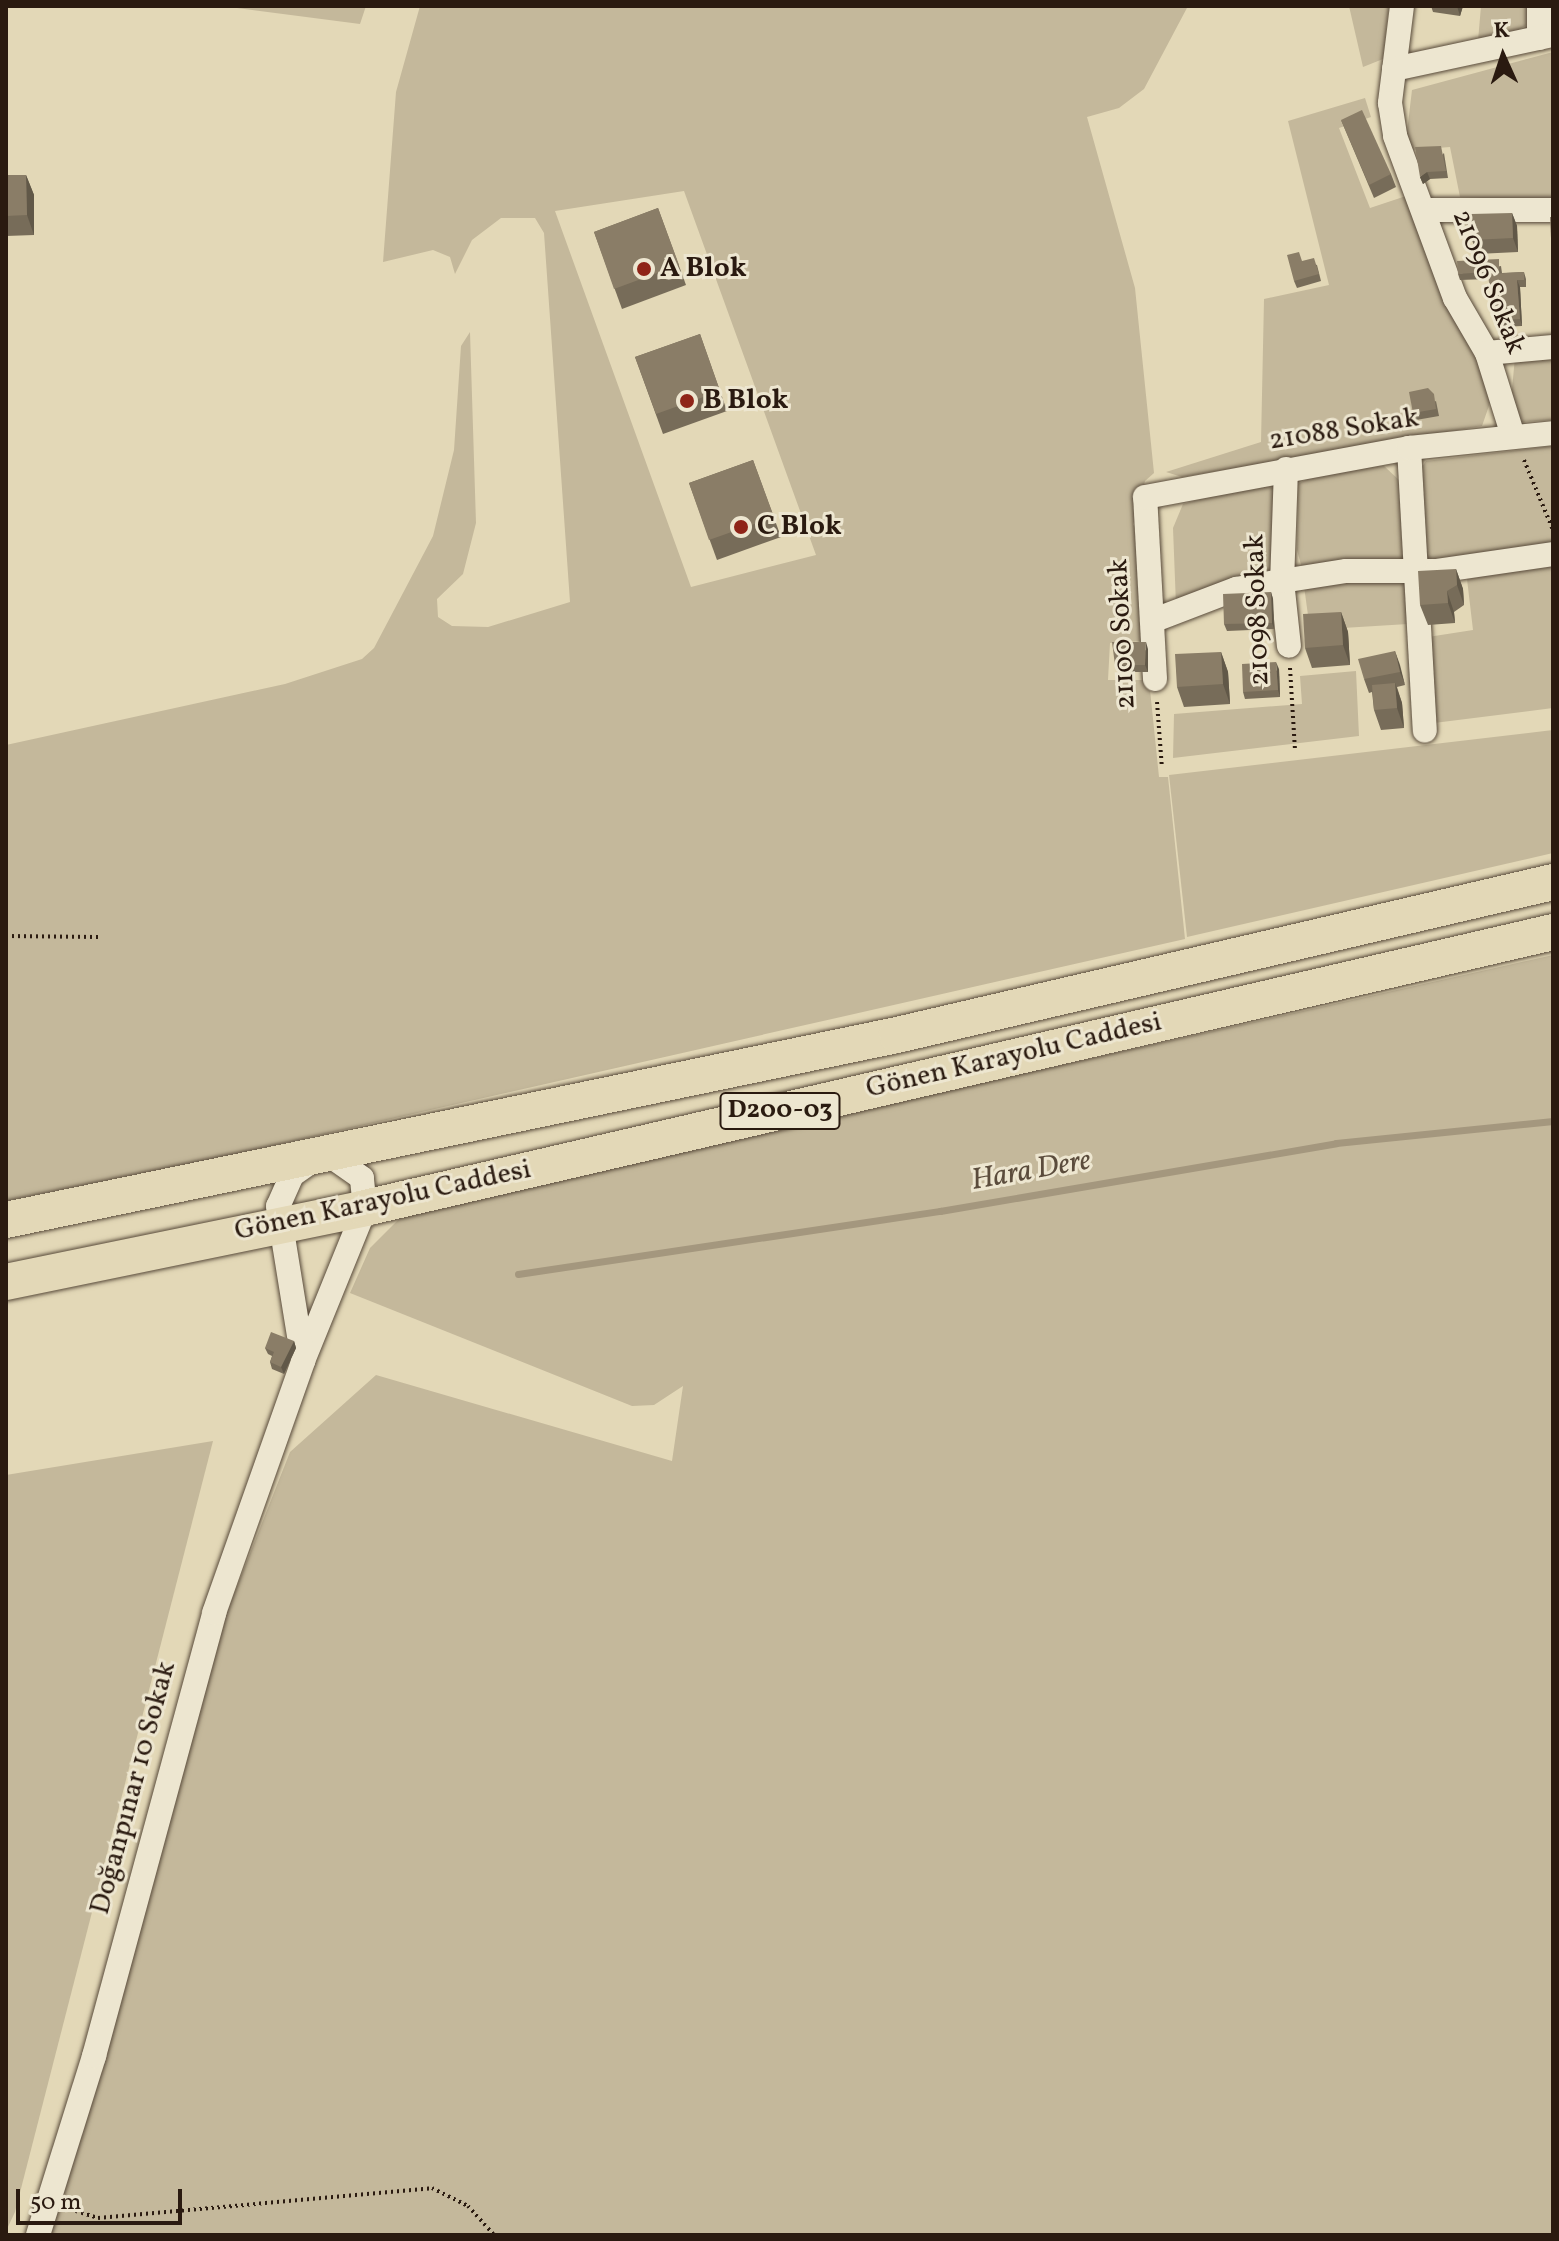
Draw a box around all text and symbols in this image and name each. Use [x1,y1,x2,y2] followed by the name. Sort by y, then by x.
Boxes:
[1463,16,1543,96] north arrow
[1493,16,1510,47] text: K
[1444,205,1532,359] street label: 21096 Sokak
[660,252,747,286] place label: A Blok
[635,260,653,278] marker: A Blok
[703,384,788,418] place label: B Blok
[678,392,696,410] marker: B Blok
[1267,402,1421,458] street label: 21088 Sokak
[757,510,842,544] place label: C Blok
[732,518,750,536] marker: C Blok
[1239,534,1277,686] street label: 21098 Sokak
[1102,558,1144,710] street label: 21100 Sokak
[863,1006,1165,1106] street label: Gönen Karayolu Caddesi
[718,1089,842,1133] road number: D200-03
[969,1143,1093,1199] water label: Hara Dere
[232,1153,534,1249] street label: Gönen Karayolu Caddesi
[84,1658,184,1918] street label: Doğanpınar 10 Sokak
[20,2173,186,2223] scale bar
[30,2186,82,2220] text: 50 m

